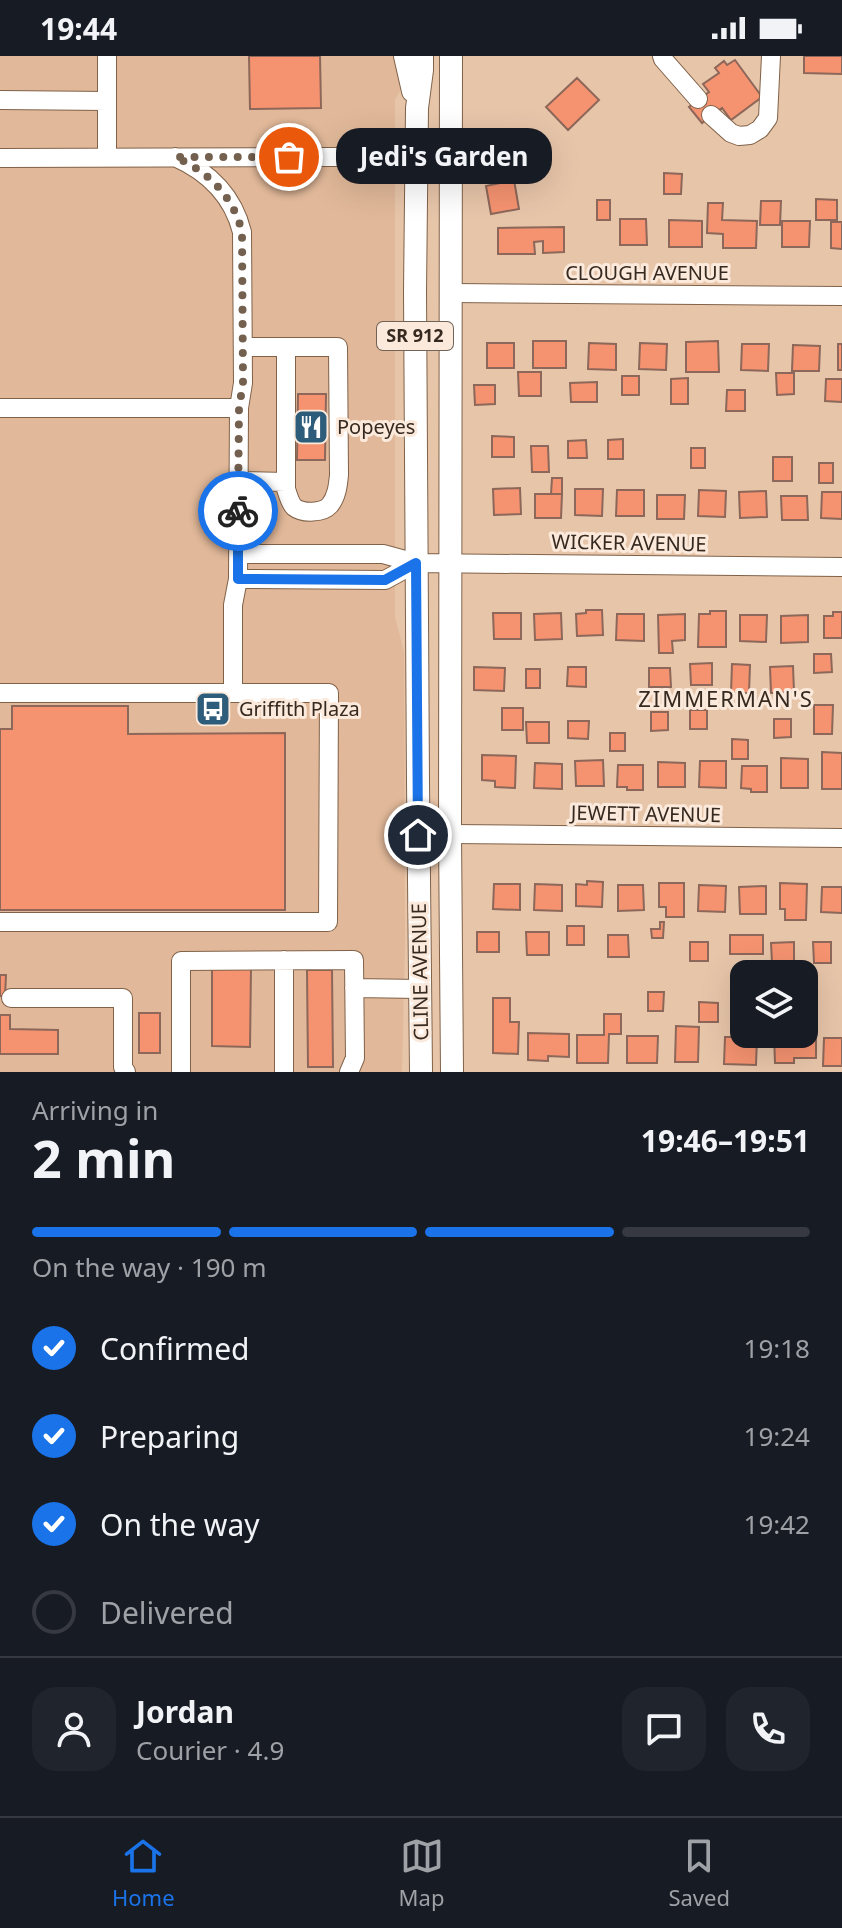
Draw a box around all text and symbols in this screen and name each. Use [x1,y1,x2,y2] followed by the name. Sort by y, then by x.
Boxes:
[40,8,117,49] text: 19:44
[255,123,323,191] pin
[337,129,553,185] callout: Jedi's Garden
[267,135,311,179] icon: bag
[360,138,528,174] text: Jedi's Garden
[565,259,729,286] street label: CLOUGH AVENUE
[377,322,453,350] road number: SR 912
[292,408,330,446] restaurant icon: Popeyes
[337,413,415,440] place label: Popeyes
[198,471,278,551] courier
[216,489,260,533] icon: bike
[551,528,707,557] street label: WICKER AVENUE
[638,683,814,713] district label: ZIMMERMAN'S
[194,690,232,728] bus stop icon: Griffith Plaza
[239,695,360,722] place label: Griffith Plaza
[569,799,721,828] street label: JEWETT AVENUE
[384,801,452,869] pin
[396,813,440,857] icon: home
[405,903,434,1041] street label: CLINE AVENUE
[730,960,818,1048] map controls
[730,960,818,1048] button: layers
[32,1092,158,1128] text: Arriving in
[641,1120,810,1161] text: 19:46–19:51
[32,1122,175,1193] text: 2 min
[32,1249,266,1285] text: On the way · 190 m
[32,1326,76,1370] icon: check
[100,1328,250,1369] text: Confirmed
[744,1330,810,1366] text: 19:18
[32,1414,76,1458] icon: check
[100,1416,239,1457] text: Preparing
[744,1418,810,1454] text: 19:24
[32,1502,76,1546] icon: check
[100,1504,260,1545] text: On the way
[744,1506,810,1542] text: 19:42
[100,1592,234,1633] text: Delivered
[32,1687,116,1771] button: person
[622,1687,706,1771] button: chat
[726,1687,810,1771] button: phone
[136,1691,234,1732] text: Jordan
[136,1732,284,1768] text: Courier · 4.9
[112,1834,175,1912] tab: Home
[399,1834,444,1912] tab: Map
[668,1834,730,1912] tab: Saved

